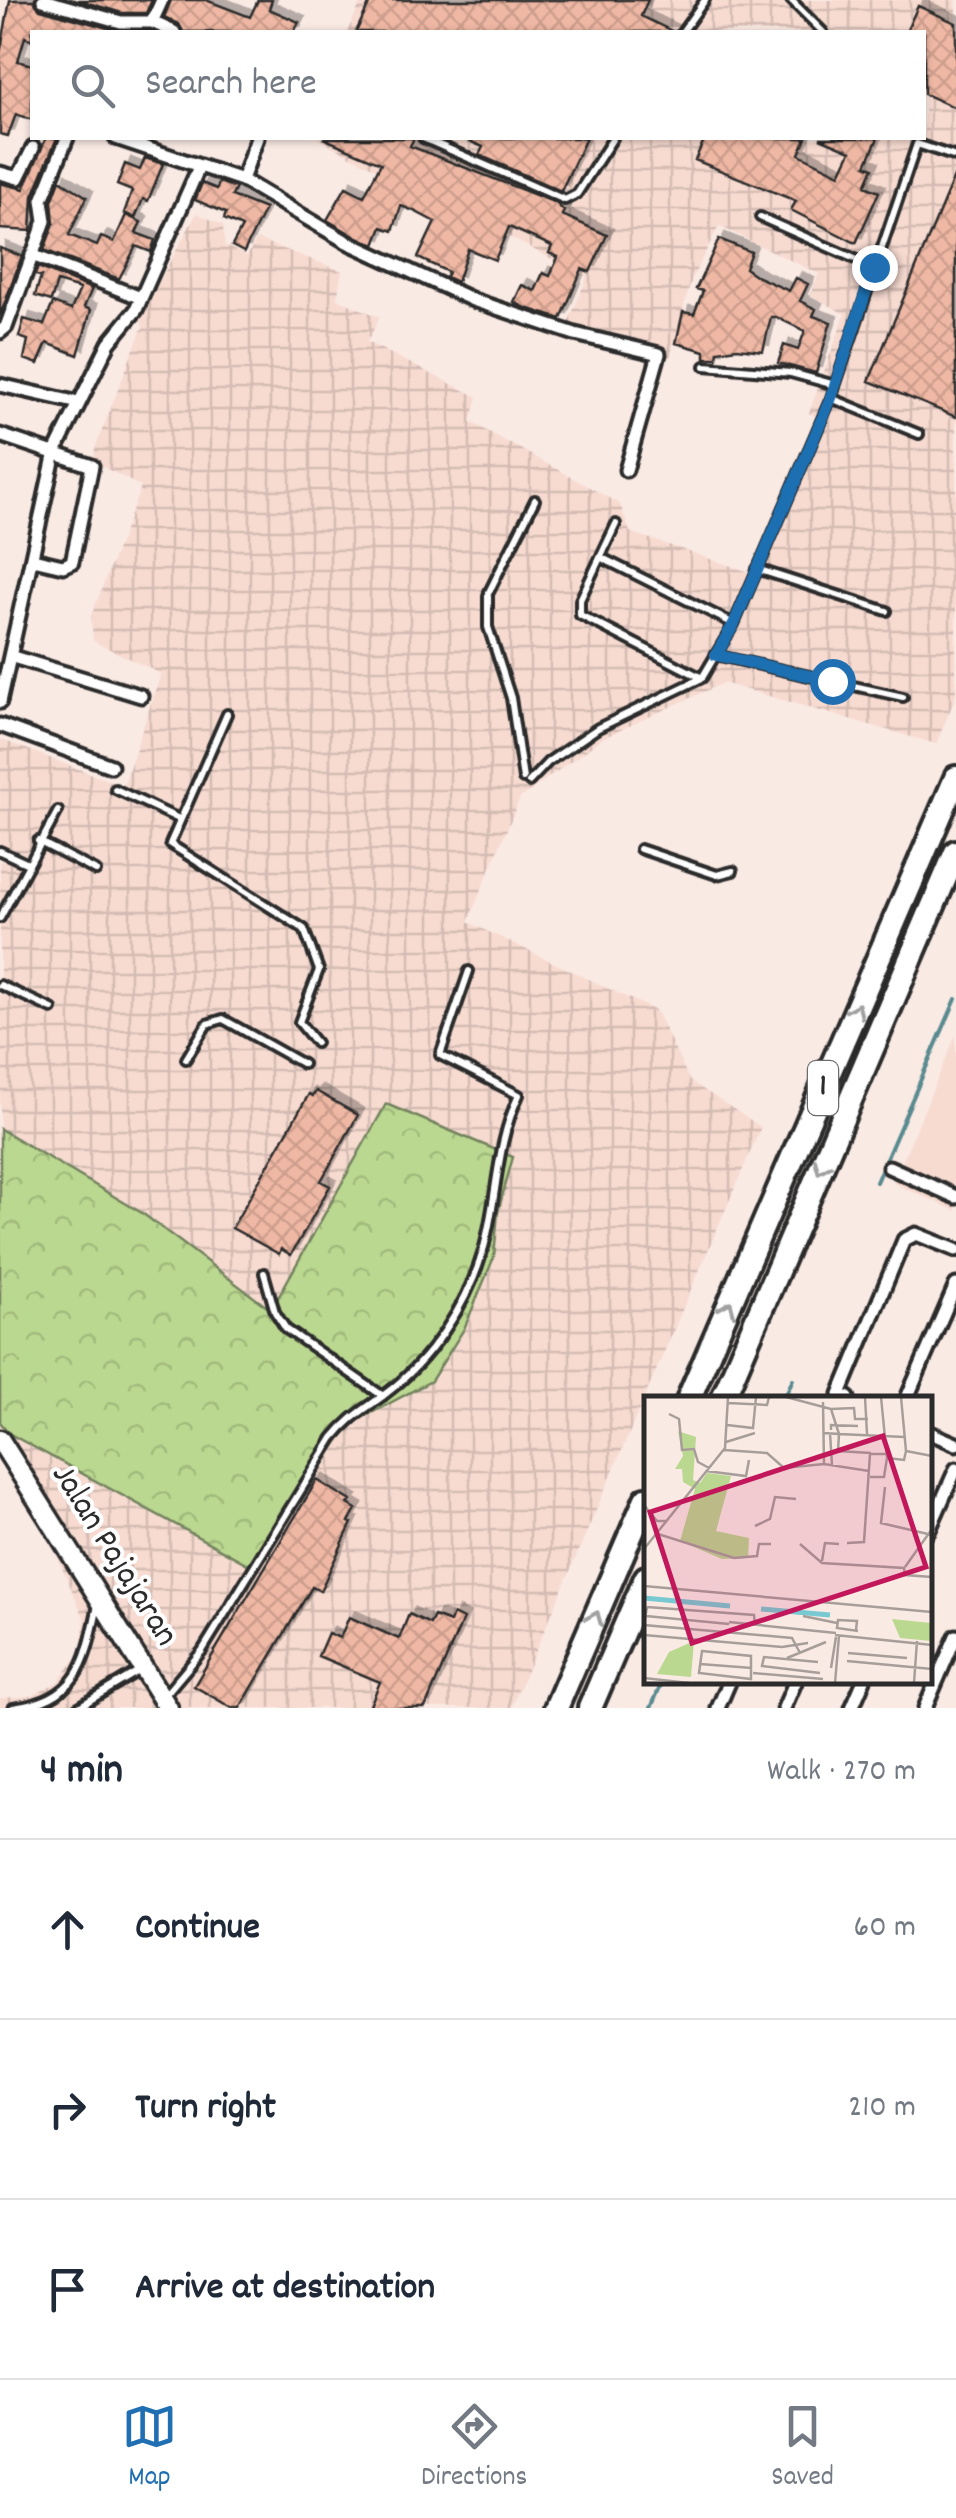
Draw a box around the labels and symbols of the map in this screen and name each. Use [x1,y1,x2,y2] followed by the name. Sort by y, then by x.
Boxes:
[852,245,898,291] route end
[810,659,856,705] route start
[844,1002,864,1020] one-way arrow
[808,1061,838,1115] road number: 1
[813,1157,833,1175] one-way arrow
[716,1301,736,1319] one-way arrow
[644,1396,931,1683] inset map
[37,1455,189,1657] street label: Jalan Pajajaran
[583,1611,603,1628] one-way arrow

